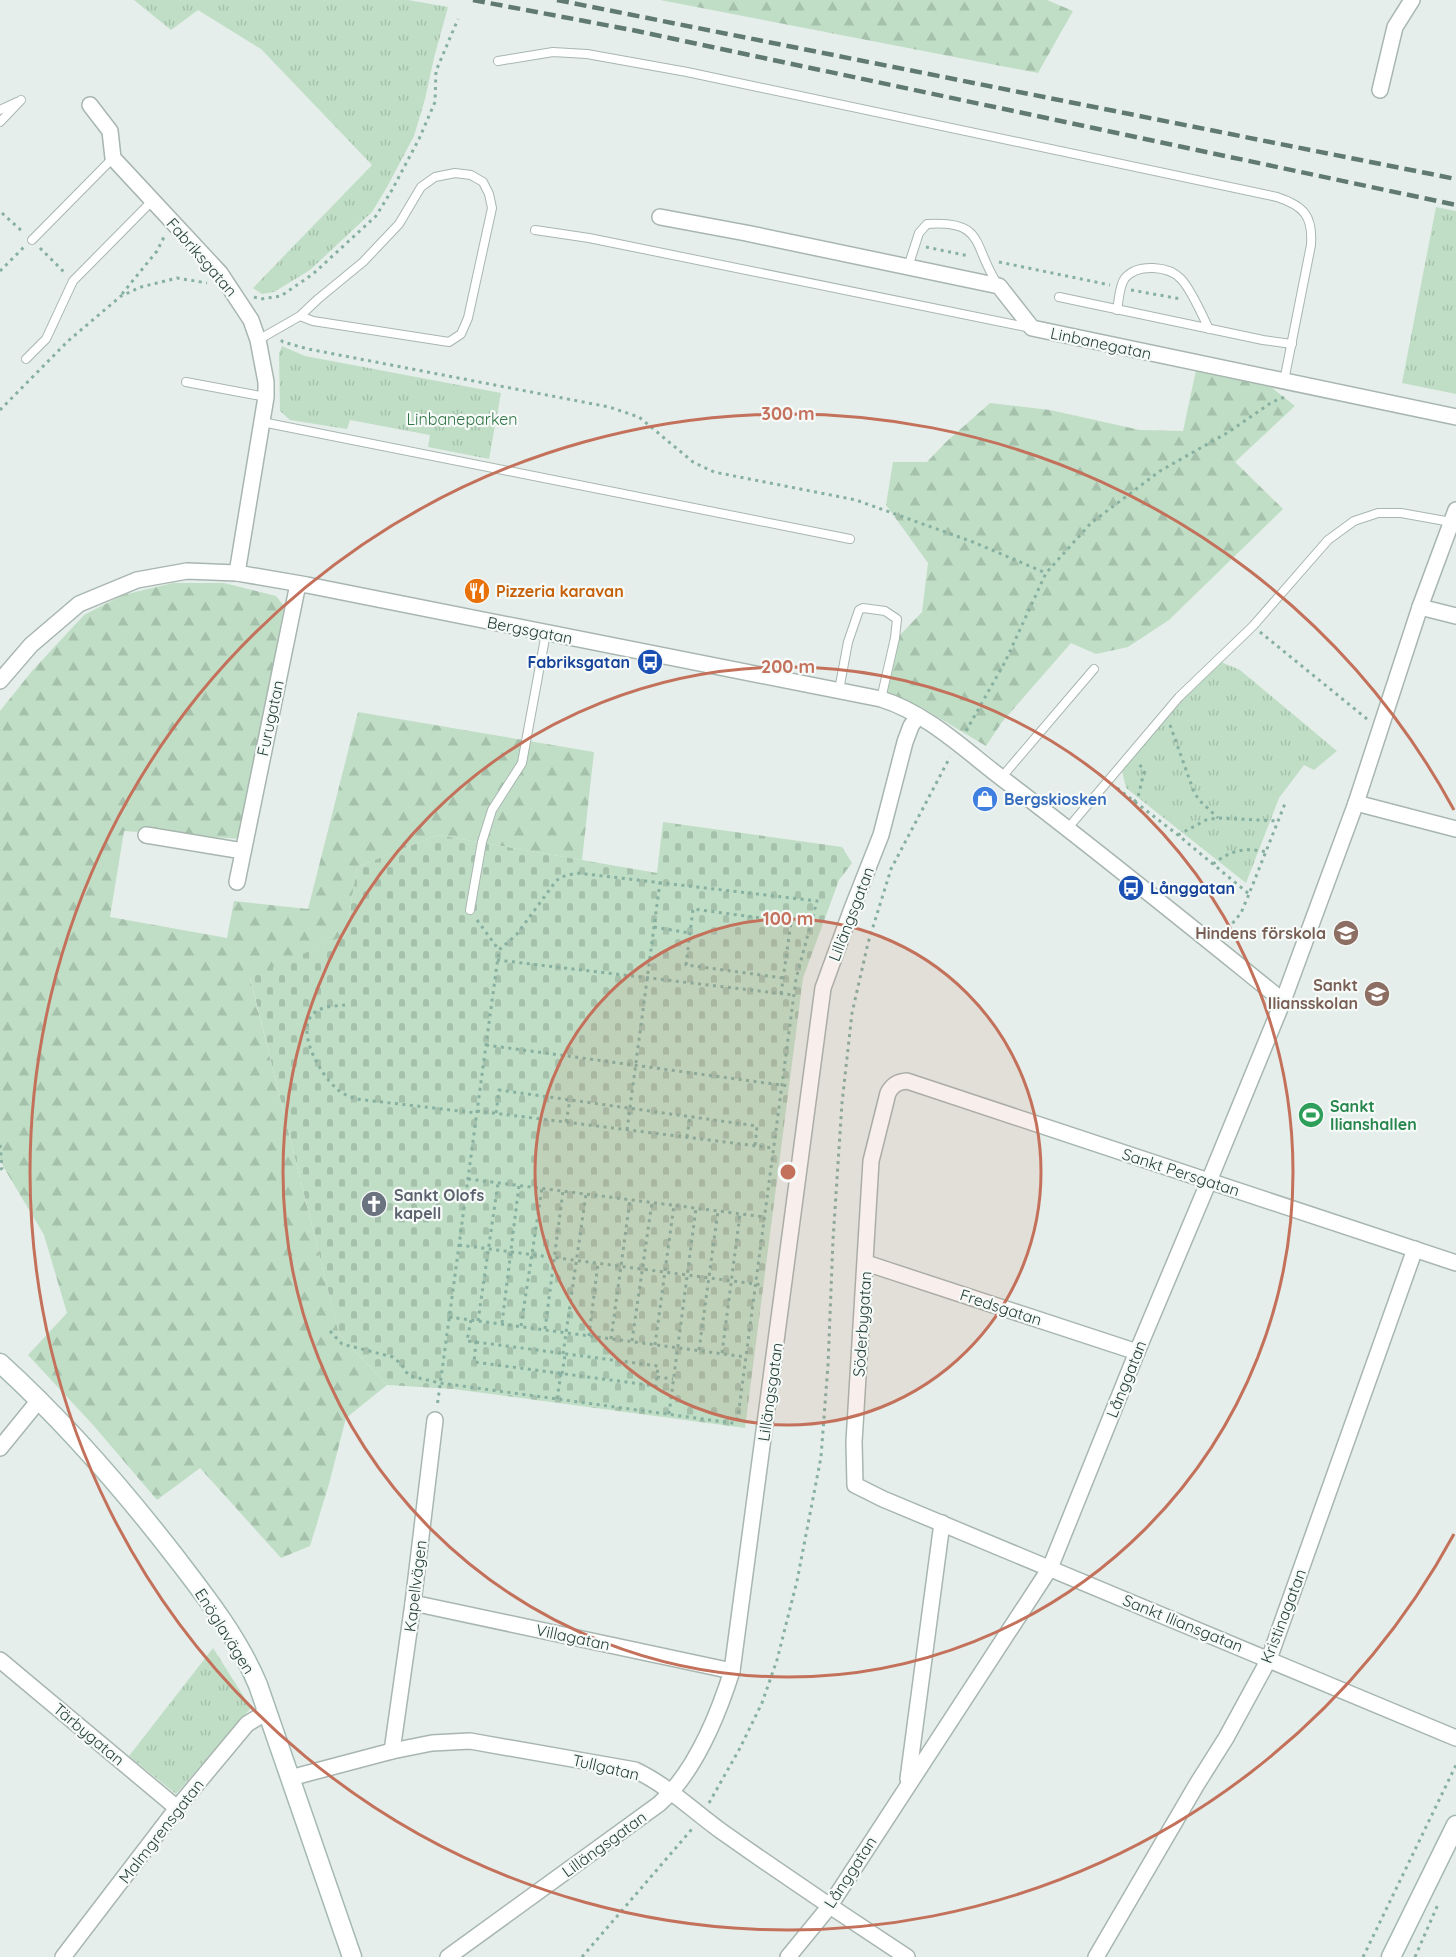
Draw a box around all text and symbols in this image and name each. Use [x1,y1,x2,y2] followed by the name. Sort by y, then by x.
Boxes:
[162,214,242,300] street label: Fabriksgatan
[1049,323,1153,363] street label: Linbanegatan
[761,402,815,425] text: 300 m
[407,409,517,429] park label: Linbaneparken
[462,576,492,606] restaurant icon: Pizzeria karavan
[496,581,624,601] place label: Pizzeria karavan
[486,612,574,648] street label: Bergsgatan
[635,647,665,677] bus stop icon: Fabriksgatan
[527,652,630,672] place label: Fabriksgatan
[761,655,815,678] text: 200 m
[252,678,288,758] street label: Furugatan
[970,784,1000,814] shop icon: Bergskiosken
[1004,789,1107,809] place label: Bergskiosken
[824,864,878,964] street label: Lillängsgatan
[1116,873,1146,903] bus stop icon: Långgatan
[1150,878,1235,898] place label: Långgatan
[763,907,813,930] text: 100 m
[1331,918,1361,948] school or university icon: Hindens förskola
[1195,923,1326,943] place label: Hindens förskola
[1268,975,1358,1013] place label: Sankt Iliansskolan
[1362,979,1392,1009] school or university icon: Sankt Iliansskolan
[1330,1096,1417,1134] place label: Sankt Ilianshallen
[1296,1100,1326,1130] sports icon: Sankt Ilianshallen
[1120,1144,1242,1200] street label: Sankt Persgatan
[778,1162,798,1182] centre of rings
[394,1185,485,1223] place label: Sankt Olofs kapell
[359,1189,389,1219] church icon: Sankt Olofs kapell
[848,1270,876,1378] street label: Söderbygatan
[958,1284,1044,1330] street label: Fredsgatan
[1101,1338,1151,1420] street label: Långgatan
[753,1341,787,1443] street label: Lillängsgatan
[399,1539,431,1633] street label: Kapellvägen
[1256,1566,1310,1666] street label: Kristinagatan
[191,1584,259,1678] street label: Enöglavägen
[1120,1590,1246,1656] street label: Sankt Iliansgatan
[534,1619,612,1655] street label: Villagatan
[49,1699,129,1769] street label: Tärbygatan
[571,1750,641,1784] street label: Tullgatan
[114,1775,208,1887] street label: Malmgrensgatan
[558,1807,650,1881] street label: Lillängsgatan
[819,1832,881,1912] street label: Långgatan

